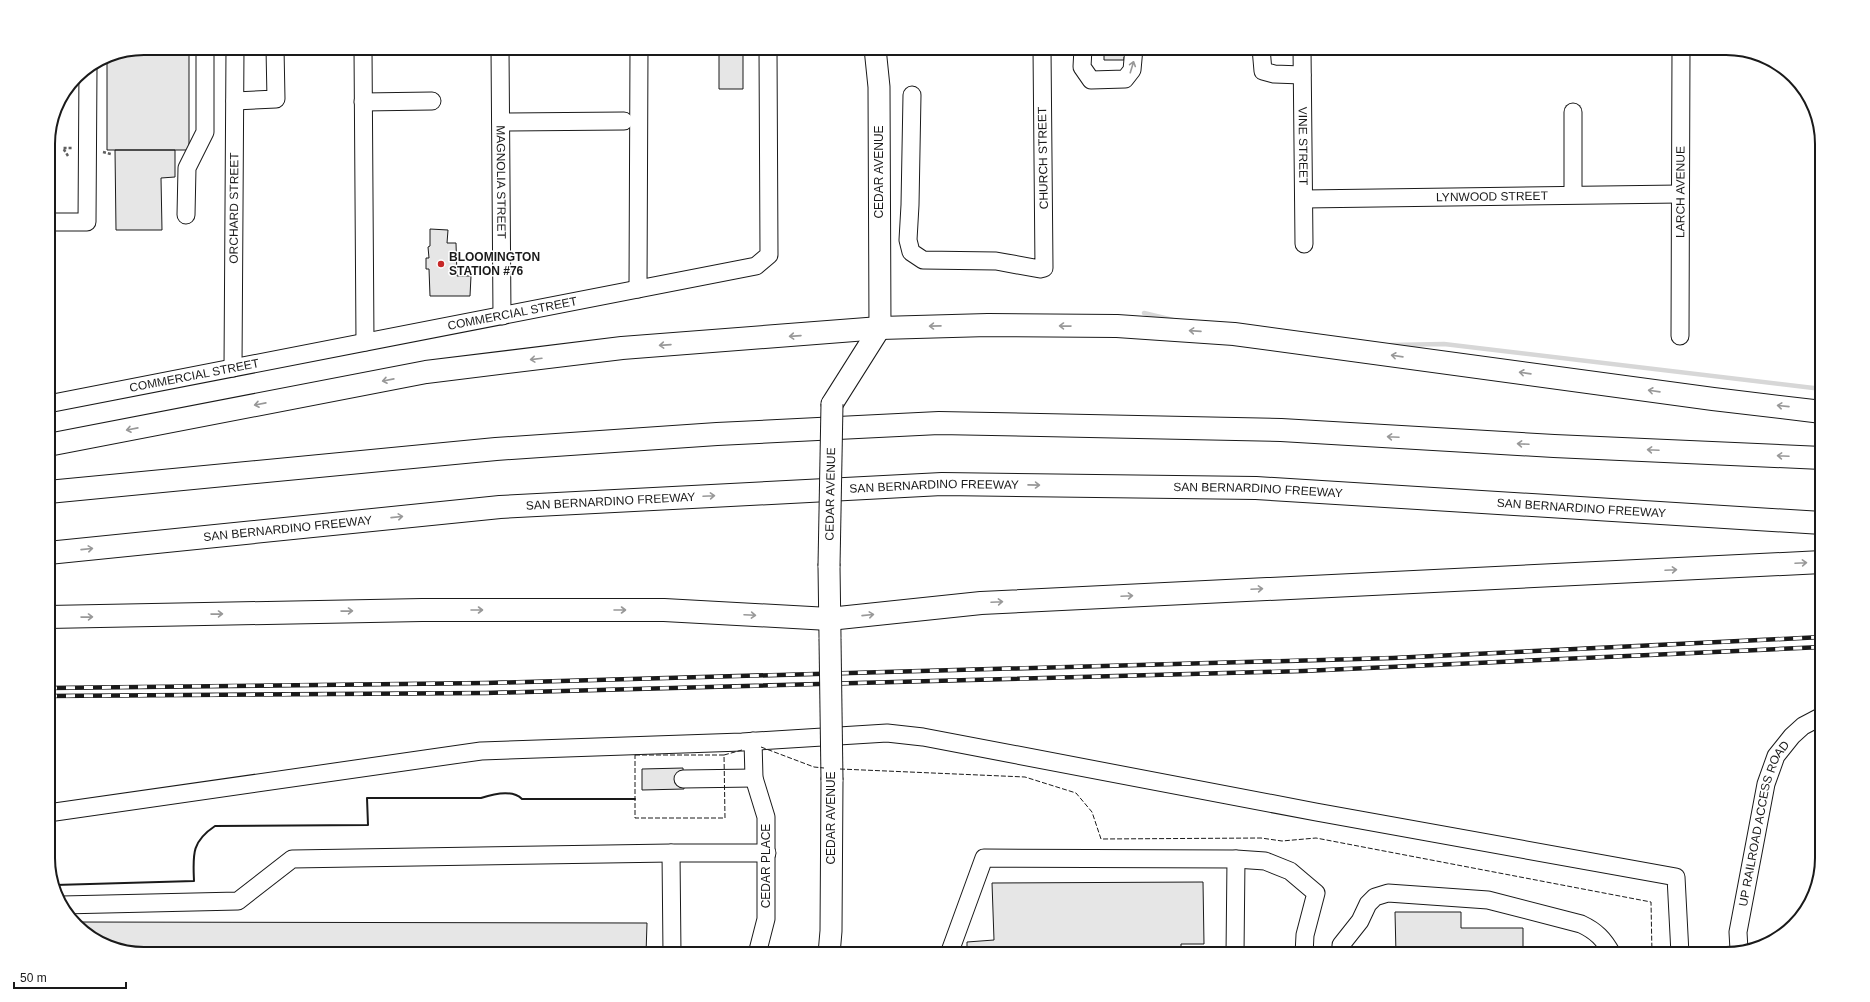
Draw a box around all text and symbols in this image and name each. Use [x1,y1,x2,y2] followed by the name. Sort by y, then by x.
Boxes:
[1128,62,1136,74] one-way arrow
[1035,106,1051,209] street label: CHURCH STREET
[1296,107,1310,186] street label: VINE STREET
[494,125,508,239] street label: MAGNOLIA STREET
[872,125,886,219] street label: CEDAR AVENUE
[1673,146,1688,238] street label: LARCH AVENUE
[227,152,241,264] street label: ORCHARD STREET
[1436,189,1549,204] street label: LYNWOOD STREET
[449,250,540,278] place label: BLOOMINGTON STATION #76
[436,259,446,269] marker: BLOOMINGTON STATION #76
[446,294,579,333] street label: COMMERCIAL STREET
[929,322,942,330] one-way arrow
[1059,322,1072,330] one-way arrow
[1189,328,1202,335] one-way arrow
[789,332,802,339] one-way arrow
[659,342,672,349] one-way arrow
[1391,352,1404,359] one-way arrow
[530,355,543,363] one-way arrow
[128,356,261,395] street label: COMMERCIAL STREET
[1519,369,1532,377] one-way arrow
[382,376,395,384] one-way arrow
[1648,387,1661,395] one-way arrow
[254,401,267,409] one-way arrow
[1777,402,1790,410] one-way arrow
[126,425,139,433] one-way arrow
[1387,433,1400,440] one-way arrow
[1517,440,1530,448] one-way arrow
[1647,446,1660,454] one-way arrow
[822,447,838,541] street label: CEDAR AVENUE
[1777,452,1790,460] one-way arrow
[849,477,1019,496] street label: SAN BERNARDINO FREEWAY
[1173,480,1343,500] street label: SAN BERNARDINO FREEWAY
[1027,481,1040,489] one-way arrow
[525,490,696,513] street label: SAN BERNARDINO FREEWAY
[702,492,715,499] one-way arrow
[1496,496,1666,520] street label: SAN BERNARDINO FREEWAY
[203,513,373,544] street label: SAN BERNARDINO FREEWAY
[390,513,403,521] one-way arrow
[80,546,93,553] one-way arrow
[1794,560,1807,567] one-way arrow
[1664,566,1677,573] one-way arrow
[1250,586,1263,593] one-way arrow
[1120,592,1133,599] one-way arrow
[990,598,1003,606] one-way arrow
[470,606,483,614] one-way arrow
[613,606,626,614] one-way arrow
[340,608,353,615] one-way arrow
[210,610,223,618] one-way arrow
[743,611,756,618] one-way arrow
[861,611,874,619] one-way arrow
[80,613,93,620] one-way arrow
[1736,738,1792,907] street label: UP RAILROAD ACCESS ROAD
[824,771,838,865] street label: CEDAR AVENUE
[759,824,773,908] street label: CEDAR PLACE
[14,964,126,990] scale bar
[20,971,47,985] text: 50 m

